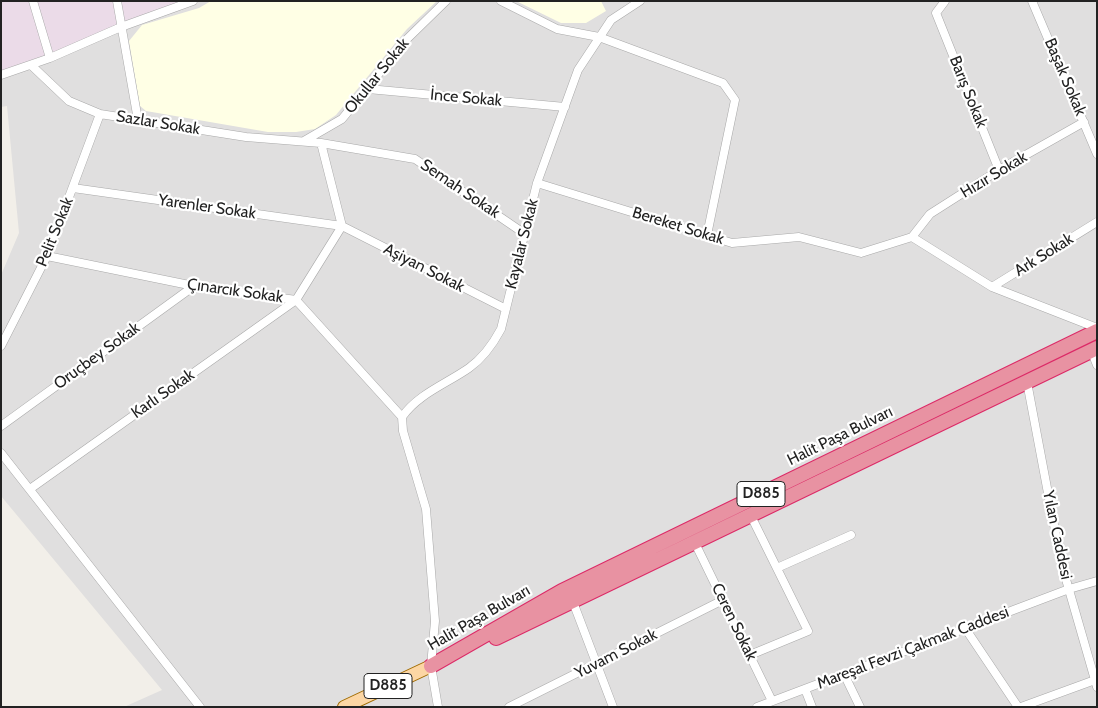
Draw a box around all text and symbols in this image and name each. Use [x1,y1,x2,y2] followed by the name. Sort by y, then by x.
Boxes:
[341,34,413,118] street label: Okullar Sokak
[1040,35,1090,119] street label: Başak Sokak
[945,53,991,131] street label: Barış Sokak
[429,85,503,111] street label: İnce Sokak
[115,107,201,139] street label: Sazlar Sokak
[957,148,1031,202] street label: Hızır Sokak
[417,155,503,223] street label: Semah Sokak
[157,191,257,223] street label: Yarenler Sokak
[32,194,78,270] street label: Pelit Sokak
[502,197,542,291] street label: Kayalar Sokak
[630,203,726,249] street label: Bereket Sokak
[1011,229,1077,281] street label: Ark Sokak
[380,239,468,297] street label: Aşiyan Sokak
[186,275,284,307] street label: Çınarcık Sokak
[50,318,144,394] street label: Oruçbey Sokak
[128,365,198,423] street label: Karlı Sokak
[784,402,896,470] street label: Halit Paşa Bulvarı
[737,482,785,506] road number: D885
[1038,489,1076,581] street label: Yılan Caddesi
[707,580,761,664] street label: Ceren Sokak
[424,581,534,655] street label: Halit Paşa Bulvarı
[814,602,1012,694] street label: Mareşal Fevzi Çakmak Caddesi
[572,625,660,683] street label: Yuvam Sokak
[364,674,412,698] road number: D885

